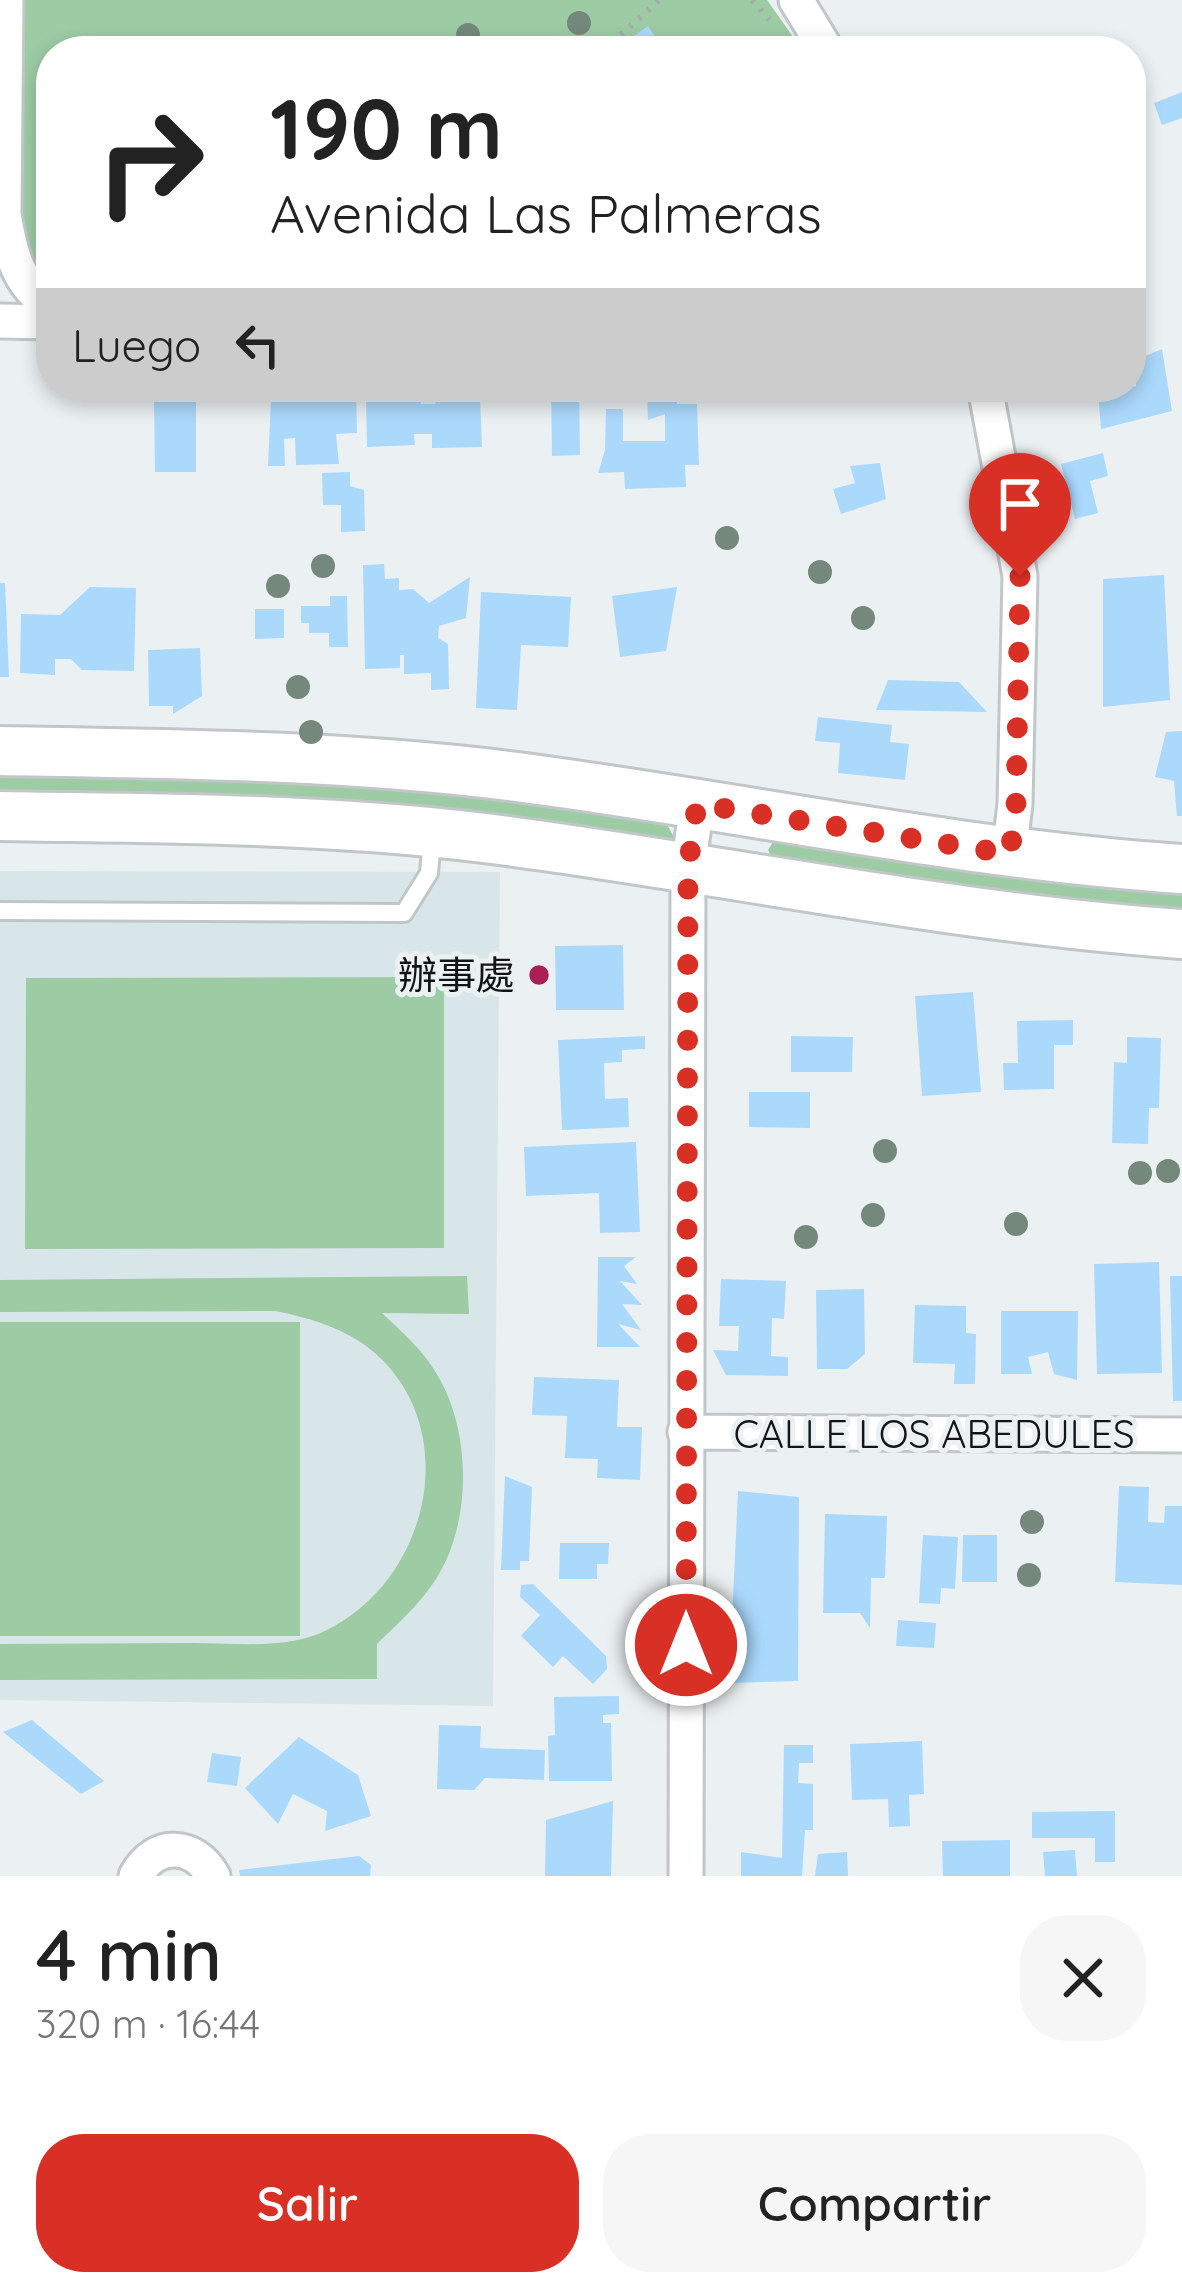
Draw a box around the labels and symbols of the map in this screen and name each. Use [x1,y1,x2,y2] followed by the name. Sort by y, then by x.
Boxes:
[969,453,1071,576] pin
[398,950,515,999] place label: 辦事處
[526,962,552,988] marker: 辦事處
[733,1409,1135,1458] street label: CALLE LOS ABEDULES
[623,1582,749,1708] position arrow

